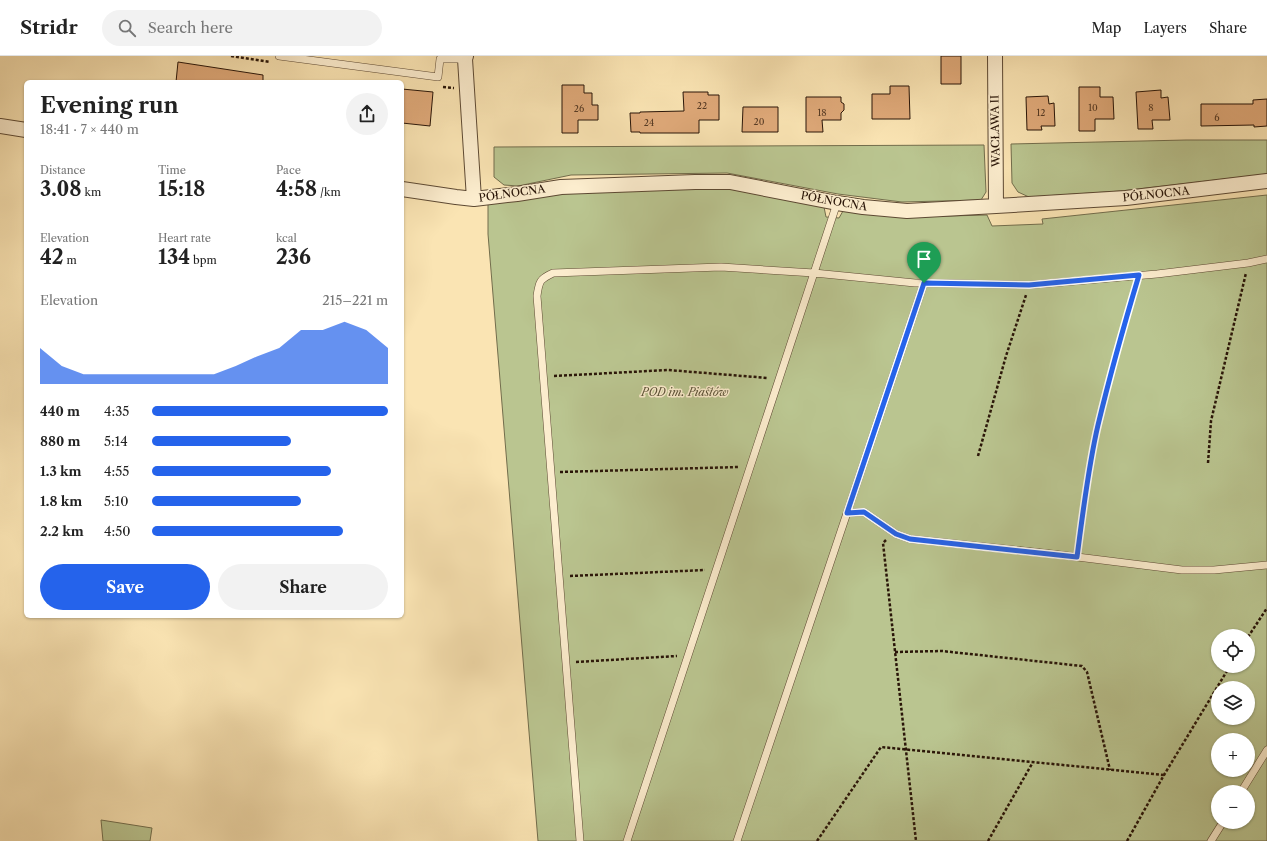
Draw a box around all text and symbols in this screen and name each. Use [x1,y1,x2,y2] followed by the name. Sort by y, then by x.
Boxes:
[102,10,382,46] search box
[20,16,78,39] text: Stridr
[116,17,138,39] icon: search
[148,18,233,37] text: Search here
[1091,19,1121,37] text: Map
[1143,19,1187,37] text: Layers
[1209,19,1247,37] text: Share
[40,92,179,119] text: Evening run
[346,93,388,135] button: share
[987,95,1003,168] street label: WACŁAWA II
[697,100,707,111] house number: 22
[1088,102,1098,113] house number: 10
[1148,102,1154,113] house number: 8
[574,103,584,114] house number: 26
[817,107,827,118] house number: 18
[1037,107,1045,118] house number: 12
[1214,112,1220,123] house number: 6
[754,116,765,127] house number: 20
[644,117,654,128] house number: 24
[40,121,139,137] text: 18:41 · 7 × 440 m
[40,163,86,177] text: Distance
[158,163,186,177] text: Time
[276,163,301,177] text: Pace
[40,177,82,201] text: 3.08
[158,177,205,201] text: 15:18
[276,177,317,201] text: 4:58
[478,181,547,205] street label: PÓŁNOCNA
[1122,183,1191,204] street label: PÓŁNOCNA
[82,185,101,199] text: km
[317,185,341,199] text: /km
[800,188,869,214] street label: PÓŁNOCNA
[40,231,89,245] text: Elevation
[158,231,211,245] text: Heart rate
[276,231,297,245] text: kcal
[907,242,941,283] pin
[40,245,64,269] text: 42
[158,245,190,269] text: 134
[276,245,311,269] text: 236
[913,248,935,270] icon: arrive
[64,253,77,267] text: m
[190,253,217,267] text: bpm
[40,292,98,308] text: Elevation
[322,292,388,308] text: 215–221 m
[640,385,729,399] park label: POD im. Piastów
[40,403,80,419] text: 440 m
[104,403,129,419] text: 4:35
[40,433,81,449] text: 880 m
[104,433,128,449] text: 5:14
[40,463,82,479] text: 1.3 km
[104,463,129,479] text: 4:55
[40,493,82,509] text: 1.8 km
[104,493,128,509] text: 5:10
[40,523,84,539] text: 2.2 km
[104,523,130,539] text: 4:50
[40,564,210,610] button: Save
[218,564,388,610] button: Share
[1211,629,1255,829] map controls
[1211,629,1255,673] button: locate
[1211,681,1255,725] button: layers
[1211,733,1255,777] button: +
[1211,785,1255,829] button: −

